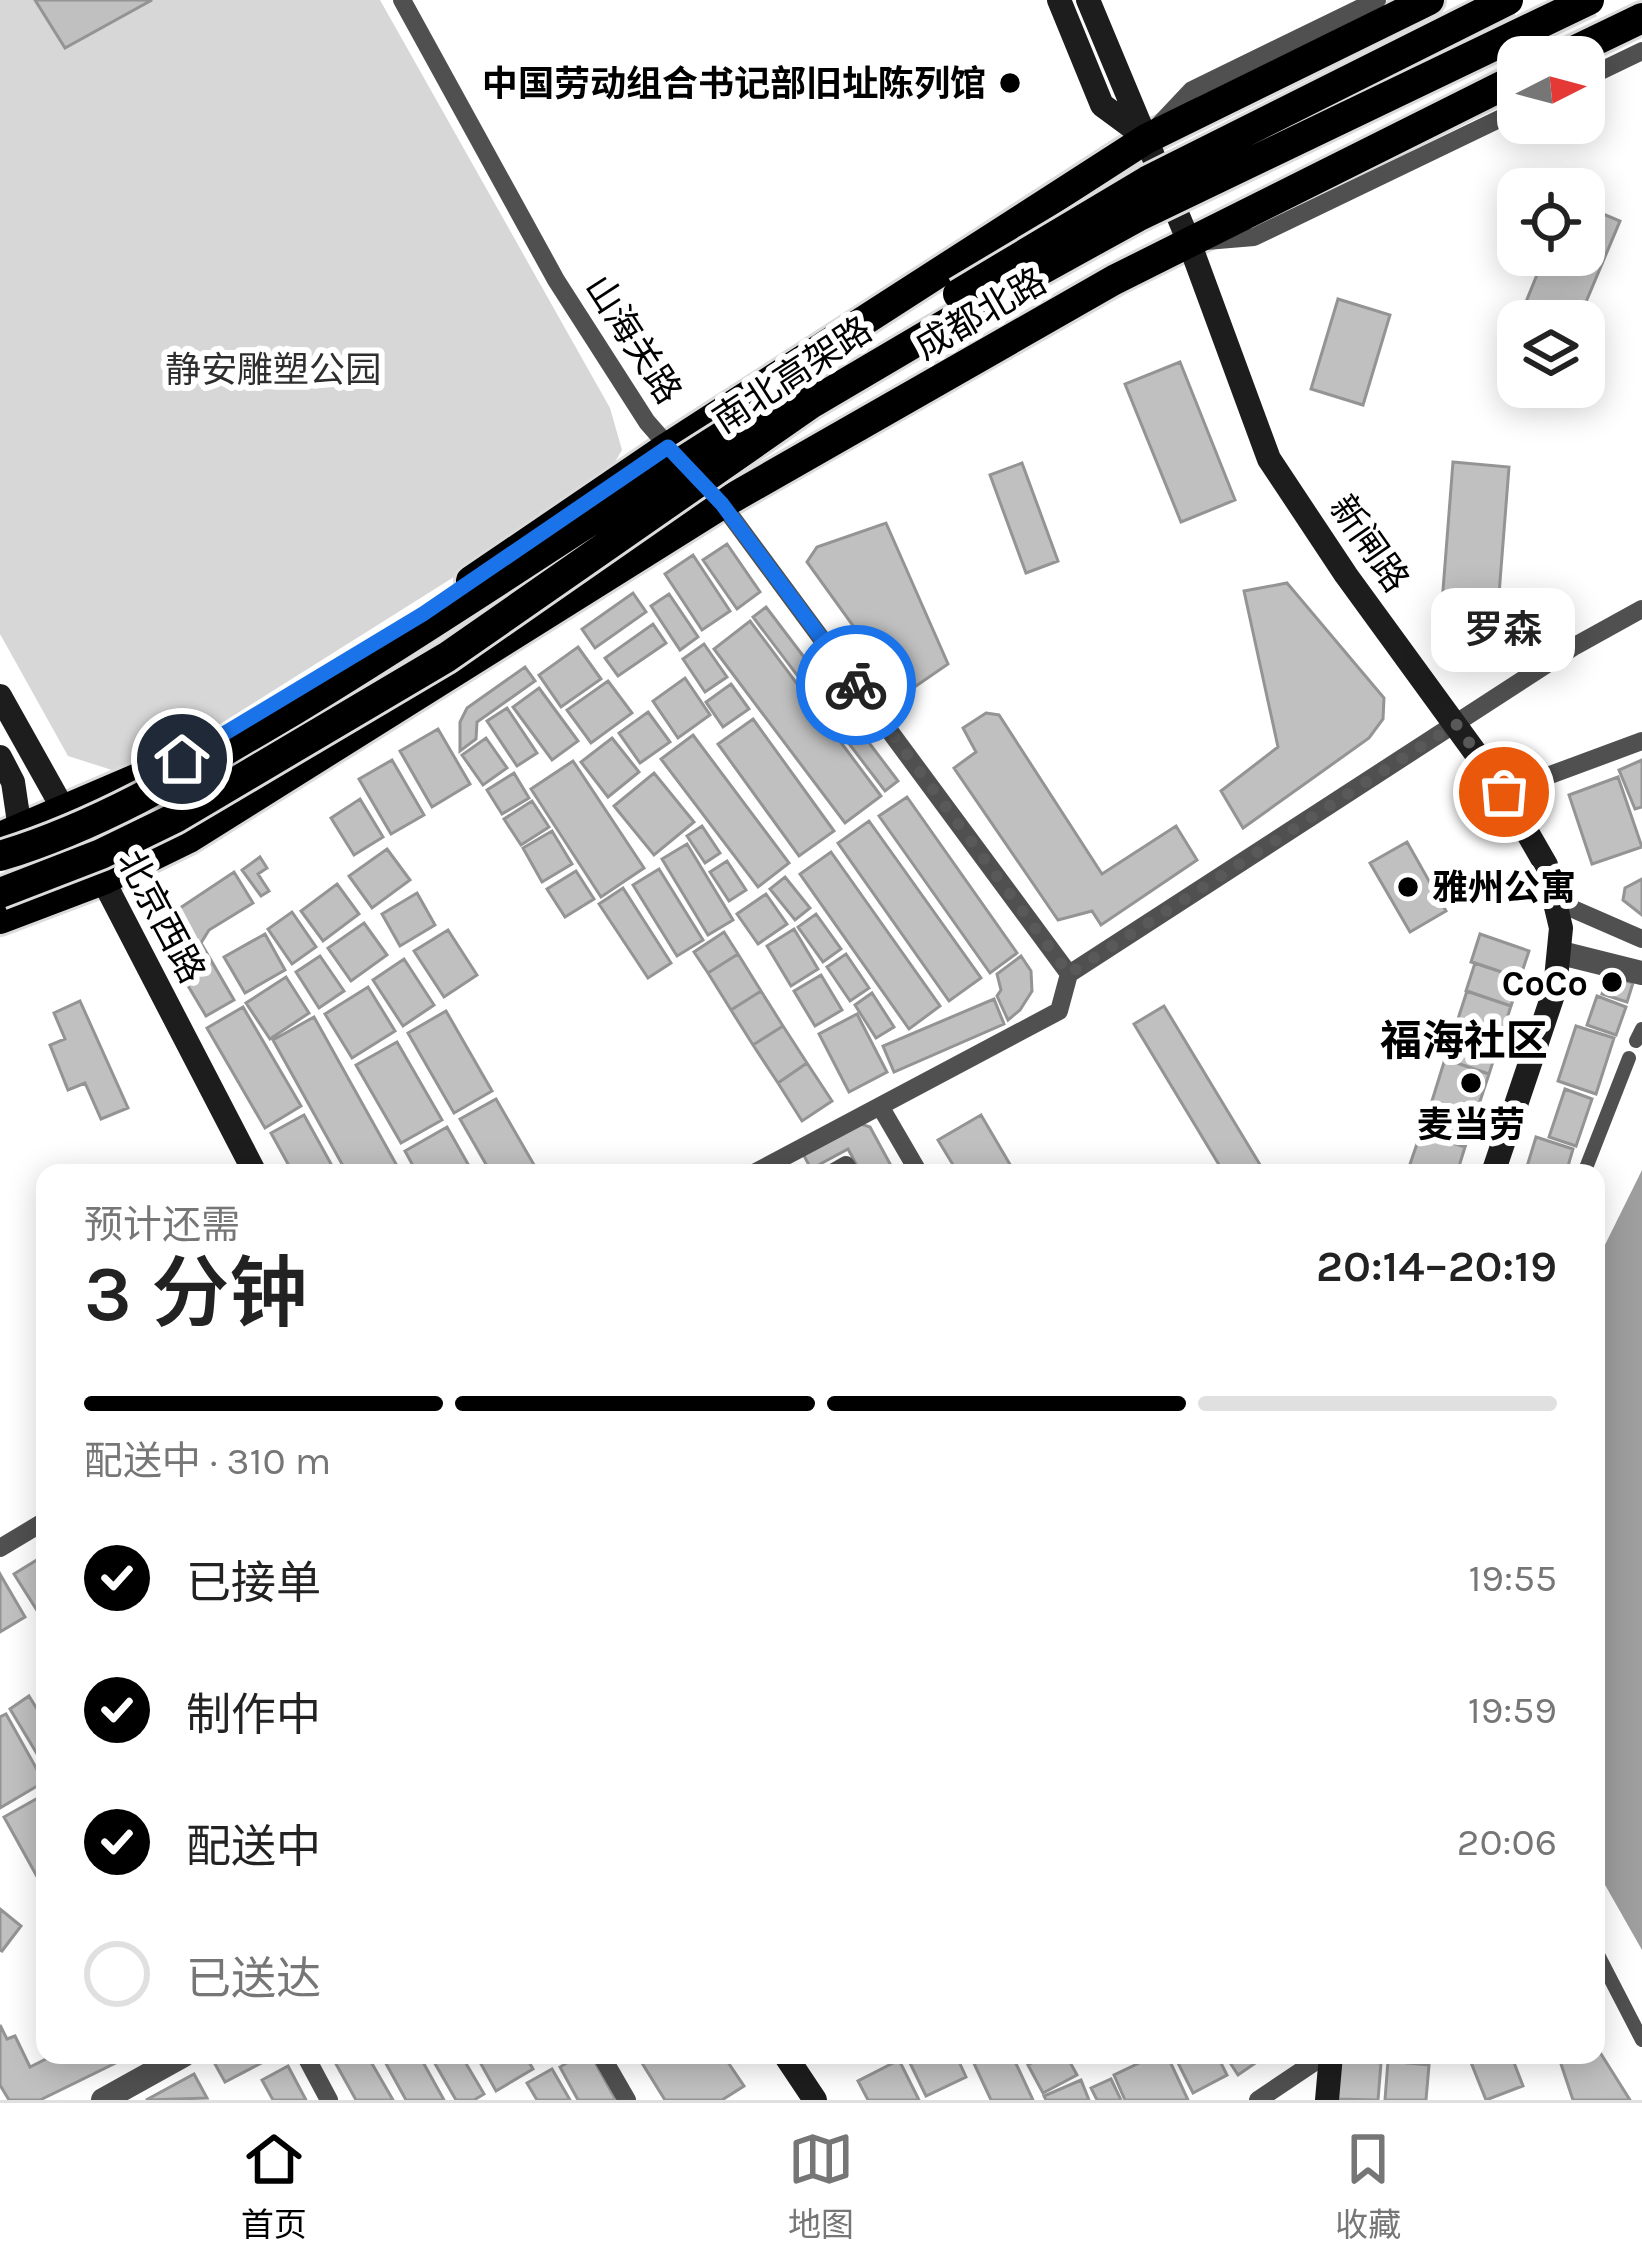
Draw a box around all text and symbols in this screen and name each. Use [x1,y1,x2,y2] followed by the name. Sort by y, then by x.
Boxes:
[1497,36,1605,144] north arrow
[1497,36,1605,408] map controls
[482,63,986,105] place label: 中国劳动组合书记部旧址陈列馆
[997,70,1023,96] marker: 中国劳动组合书记部旧址陈列馆
[1497,168,1605,276] button: locate
[908,260,1053,368] street label: 成都北路
[576,268,690,411] street label: 山海关路
[1497,300,1605,408] button: layers
[706,308,879,441] street label: 南北高架路
[165,349,381,391] park label: 静安雕塑公园
[1321,487,1417,600] street label: 新闸路
[1432,588,1576,672] callout: 罗森
[1464,607,1542,653] text: 罗森
[796,625,916,745] courier
[823,652,889,718] icon: bike
[131,708,233,810] pin
[149,726,215,792] icon: home
[1453,741,1555,843] pin
[1471,759,1537,825] icon: bag
[109,843,213,990] street label: 北京西路
[1432,867,1576,909] place label: 雅州公寓
[1395,874,1421,900] marker: 雅州公寓
[1502,962,1588,1004] place label: CoCo
[1599,969,1625,995] marker: CoCo
[1380,1016,1548,1066] district label: 福海社区
[1458,1070,1484,1096] marker: 麦当劳
[1417,1104,1525,1146] place label: 麦当劳
[84,1202,240,1248] text: 预计还需
[1316,1240,1557,1292] text: 20:14–20:19
[84,1248,307,1340] text: 3 分钟
[84,1438,331,1484] text: 配送中 · 310 m
[84,1545,150,1611] icon: check
[1468,1555,1557,1601] text: 19:55
[186,1557,321,1609] text: 已接单
[84,1677,150,1743] icon: check
[1468,1687,1557,1733] text: 19:59
[186,1689,321,1741] text: 制作中
[84,1809,150,1875] icon: check
[1457,1819,1557,1865] text: 20:06
[186,1821,321,1873] text: 配送中
[186,1953,321,2005] text: 已送达
[241,2126,307,2246] tab: 首页
[788,2126,854,2246] tab: 地图
[1335,2126,1401,2246] tab: 收藏

